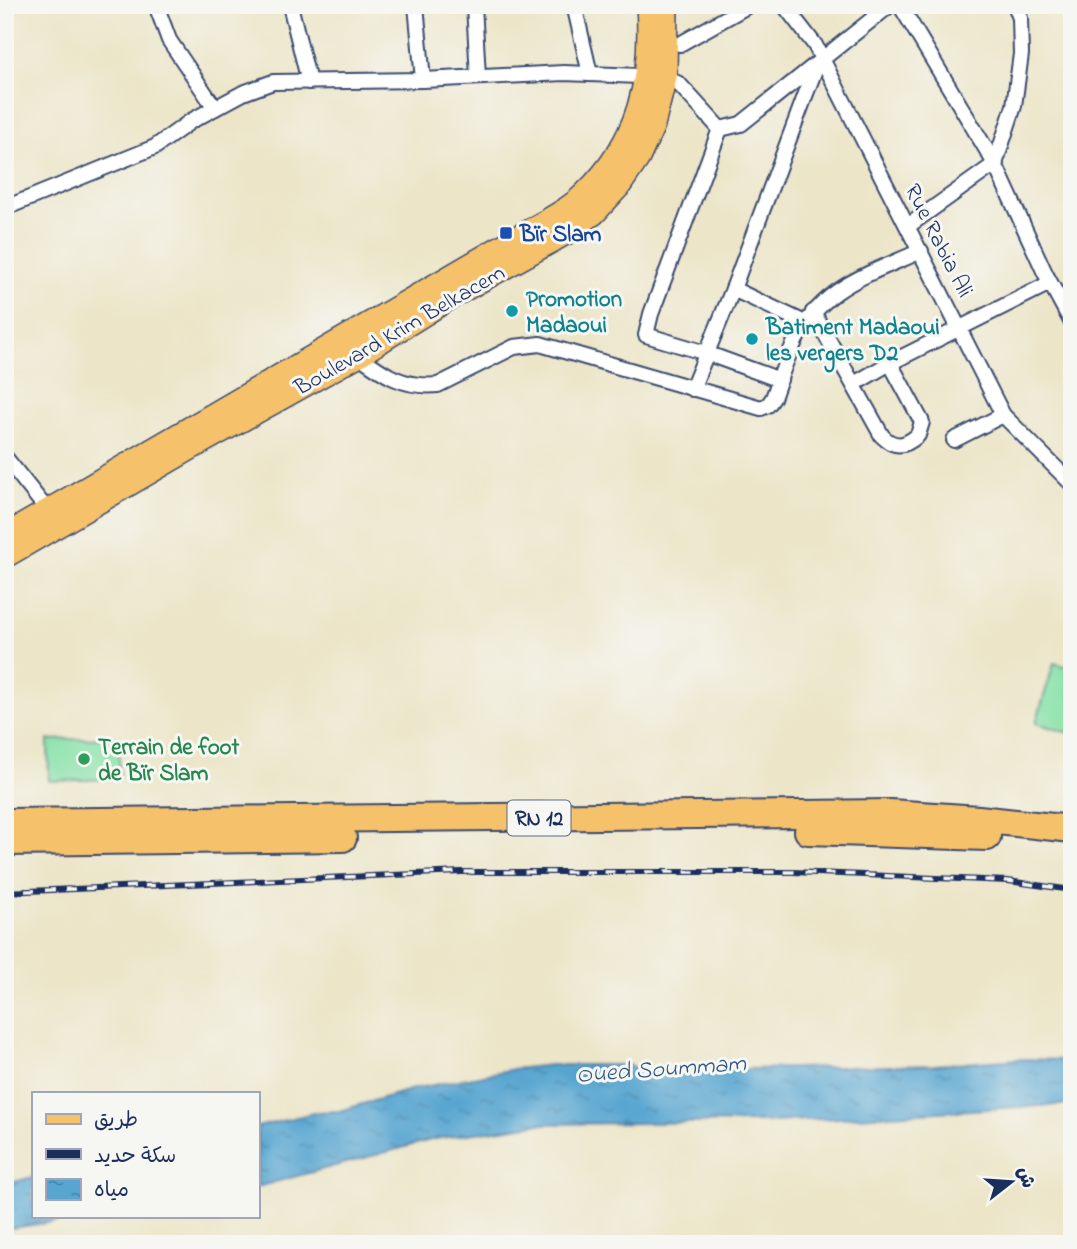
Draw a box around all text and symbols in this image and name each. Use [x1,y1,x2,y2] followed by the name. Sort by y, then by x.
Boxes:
[895,179,981,304] street label: Rue Rabia Ali
[519,219,602,252] place label: Bïr Slam
[498,225,514,241] marker: Bïr Slam
[288,257,512,406] street label: Boulevard Krim Belkacem
[526,284,622,343] place label: Promotion Madaoui
[504,303,520,319] marker: Promotion Madaoui
[765,312,940,373] place label: Batiment Madaoui les vergers D2
[744,331,760,347] marker: Batiment Madaoui les vergers D2
[98,732,240,791] place label: Terrain de foot de Bïr Slam
[76,751,92,767] marker: Terrain de foot de Bïr Slam
[508,800,570,836] road number: RN 12
[575,1047,748,1094] water label: Oued Soummam
[32,1092,259,1218] legend
[94,1106,138,1136] text: طريق
[94,1142,176,1172] text: سكة حديد
[976,1148,1046,1218] north arrow
[1009,1164,1041,1192] text: ش
[94,1176,129,1206] text: مياه

